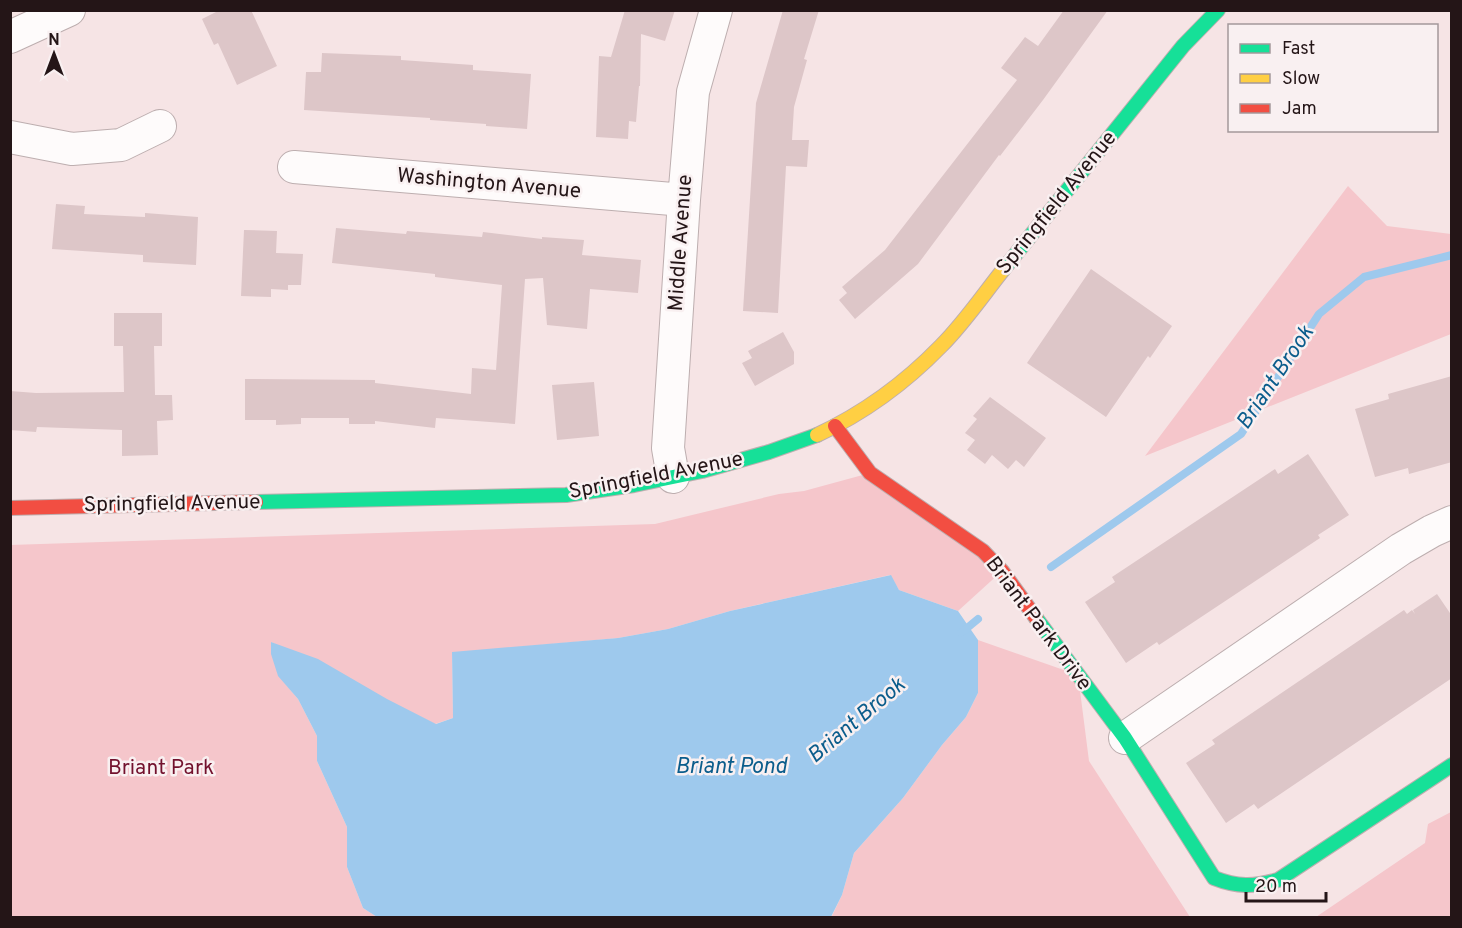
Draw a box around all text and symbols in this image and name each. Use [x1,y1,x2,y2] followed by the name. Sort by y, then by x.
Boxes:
[24,24,84,84] north arrow
[1228,24,1438,132] legend
[48,31,60,51] text: N
[1282,38,1315,61] text: Fast
[1282,68,1320,91] text: Slow
[1282,98,1317,121] text: Jam
[991,126,1123,280] street label: Springfield Avenue
[396,163,582,205] street label: Washington Avenue
[663,174,699,312] street label: Middle Avenue
[1231,320,1321,435] water label: Briant Brook
[567,446,745,506] street label: Springfield Avenue
[83,489,261,519] street label: Springfield Avenue
[979,552,1097,696] street label: Briant Park Drive
[803,672,912,770] water label: Briant Brook
[675,754,789,781] water label: Briant Pond
[108,755,214,782] park label: Briant Park
[1246,865,1326,903] scale bar
[1255,876,1297,899] text: 20 m

